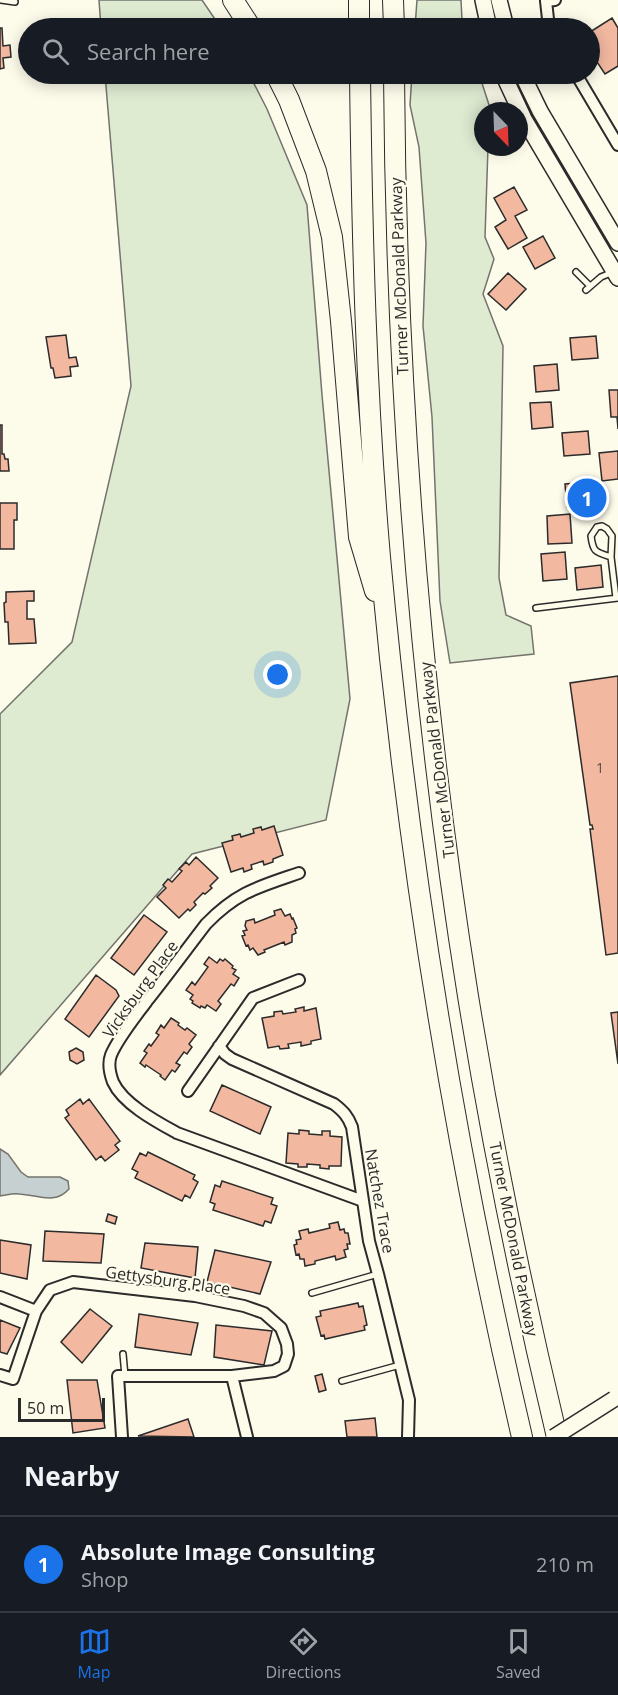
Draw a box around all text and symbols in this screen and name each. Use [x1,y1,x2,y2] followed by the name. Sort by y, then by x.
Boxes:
[18,18,600,84] search box
[39,35,72,68] icon: search
[87,36,210,66] text: Search here
[474,102,528,156] north arrow
[385,176,413,375] street label: Turner McDonald Parkway
[568,476,606,520] pin: 1
[263,660,292,689] your location
[414,660,460,859] street label: Turner McDonald Parkway
[596,758,604,777] house number: 1
[97,936,183,1042] street label: Vicksburg Place
[484,1140,544,1339] street label: Turner McDonald Parkway
[360,1147,400,1255] street label: Natchez Trace
[104,1260,232,1300] street label: Gettysburg Place
[18,1395,105,1422] scale bar
[27,1397,64,1419] text: 50 m
[24,1458,119,1494] text: Nearby
[81,1536,375,1566] text: Absolute Image Consulting
[38,1551,49,1578] text: 1
[536,1551,594,1578] text: 210 m
[81,1566,129,1593] text: Shop
[77,1625,111,1683] tab: Map
[265,1625,341,1683] tab: Directions
[496,1625,541,1683] tab: Saved

